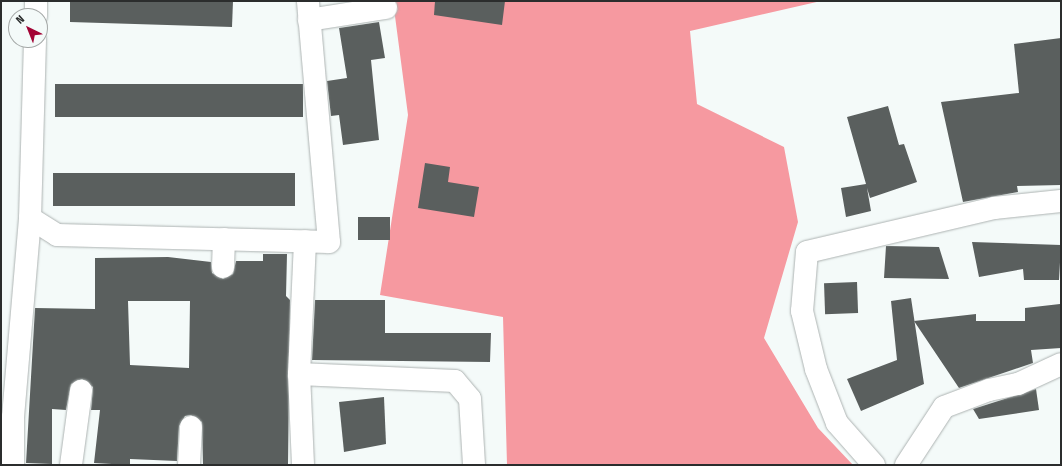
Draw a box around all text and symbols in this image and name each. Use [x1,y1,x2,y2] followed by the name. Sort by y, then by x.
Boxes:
[8,8,48,48] north arrow
[13,13,27,27] text: N

